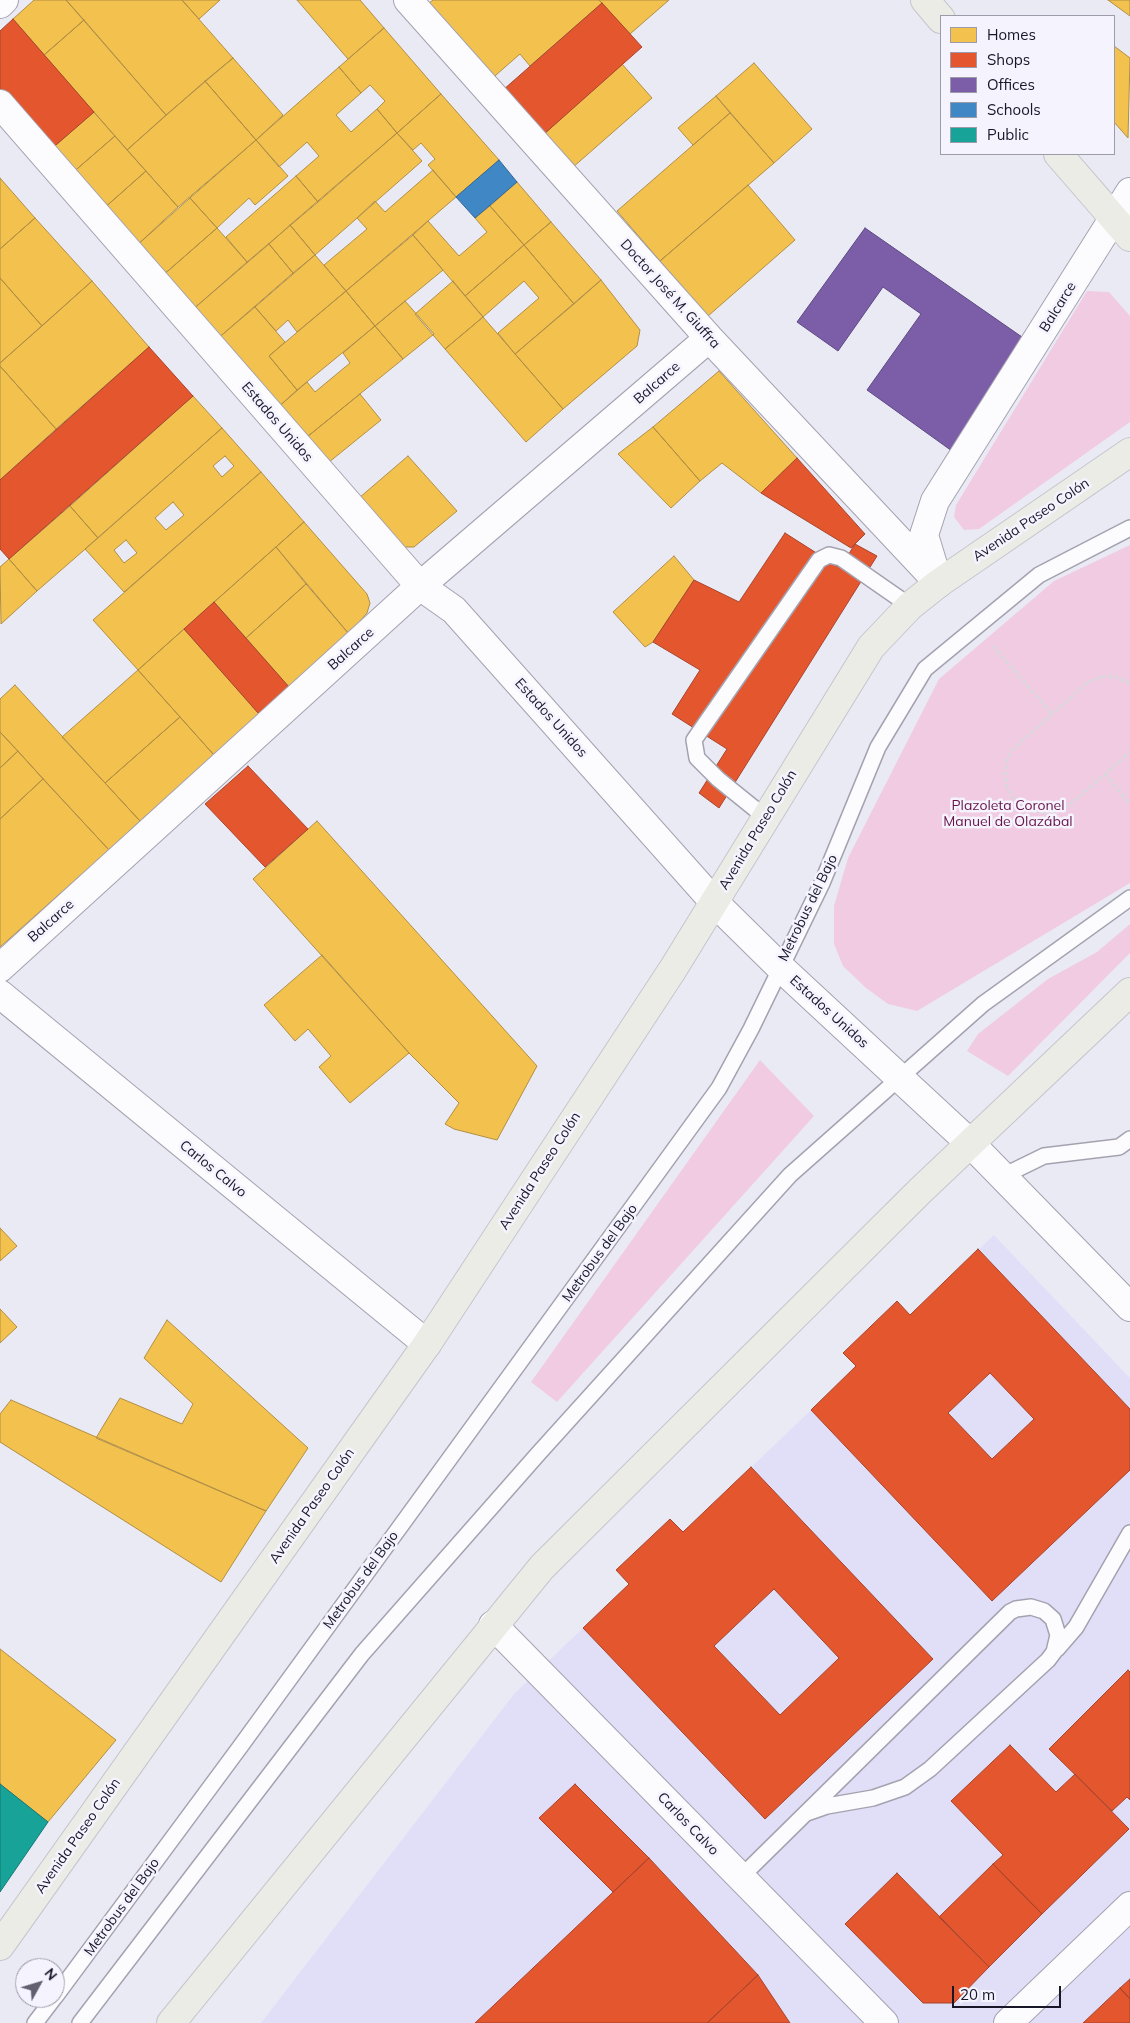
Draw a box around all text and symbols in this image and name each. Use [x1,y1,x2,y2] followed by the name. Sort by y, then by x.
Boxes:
[940,15,1115,155] legend
[987,25,1036,44] text: Homes
[987,50,1030,69] text: Shops
[987,75,1035,94] text: Offices
[987,100,1041,119] text: Schools
[987,125,1029,144] text: Public
[617,236,723,352] street label: Doctor José M. Giuffra
[1036,279,1080,335] street label: Balcarce
[630,358,684,408] street label: Balcarce
[238,379,316,465] street label: Estados Unidos
[970,475,1092,565] street label: Avenida Paseo Colón
[325,624,377,674] street label: Balcarce
[511,675,591,761] street label: Estados Unidos
[716,767,800,893] street label: Avenida Paseo Colón
[943,798,1073,830] park label: Plazoleta Coronel Manuel de Olazábal
[775,852,841,964] street label: Metrobus del Bajo
[25,896,77,946] street label: Balcarce
[786,972,872,1052] street label: Estados Unidos
[496,1109,584,1233] street label: Avenida Paseo Colón
[176,1137,250,1201] street label: Carlos Calvo
[559,1201,641,1305] street label: Metrobus del Bajo
[266,1445,358,1567] street label: Avenida Paseo Colón
[320,1528,402,1632] street label: Metrobus del Bajo
[32,1775,124,1897] street label: Avenida Paseo Colón
[654,1789,722,1859] street label: Carlos Calvo
[81,1855,163,1959] street label: Metrobus del Bajo
[15,1958,65,2008] north arrow
[41,1964,61,1984] text: N
[955,1976,1064,2008] scale bar
[960,1985,995,2004] text: 20 m

